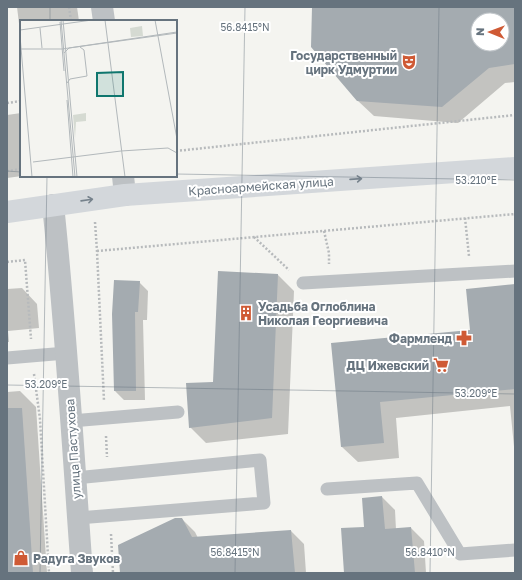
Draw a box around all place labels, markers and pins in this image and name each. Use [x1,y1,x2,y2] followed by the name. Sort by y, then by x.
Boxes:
[290,48,397,77] place label: Государственный цирк Удмуртии
[400,53,418,71] theatre icon: Государственный цирк Удмуртии
[258,299,388,328] place label: Усадьба Оглоблина Николая Георгиевича
[237,304,255,322] building icon: Усадьба Оглоблина Николая Георгиевича
[455,329,473,347] pharmacy icon: Фармленд
[389,331,452,346] place label: Фармленд
[432,356,450,374] supermarket icon: ДЦ Ижевский
[346,358,429,373] place label: ДЦ Ижевский
[12,549,30,567] shop icon: Радуга Звуков
[33,551,120,566] place label: Радуга Звуков

